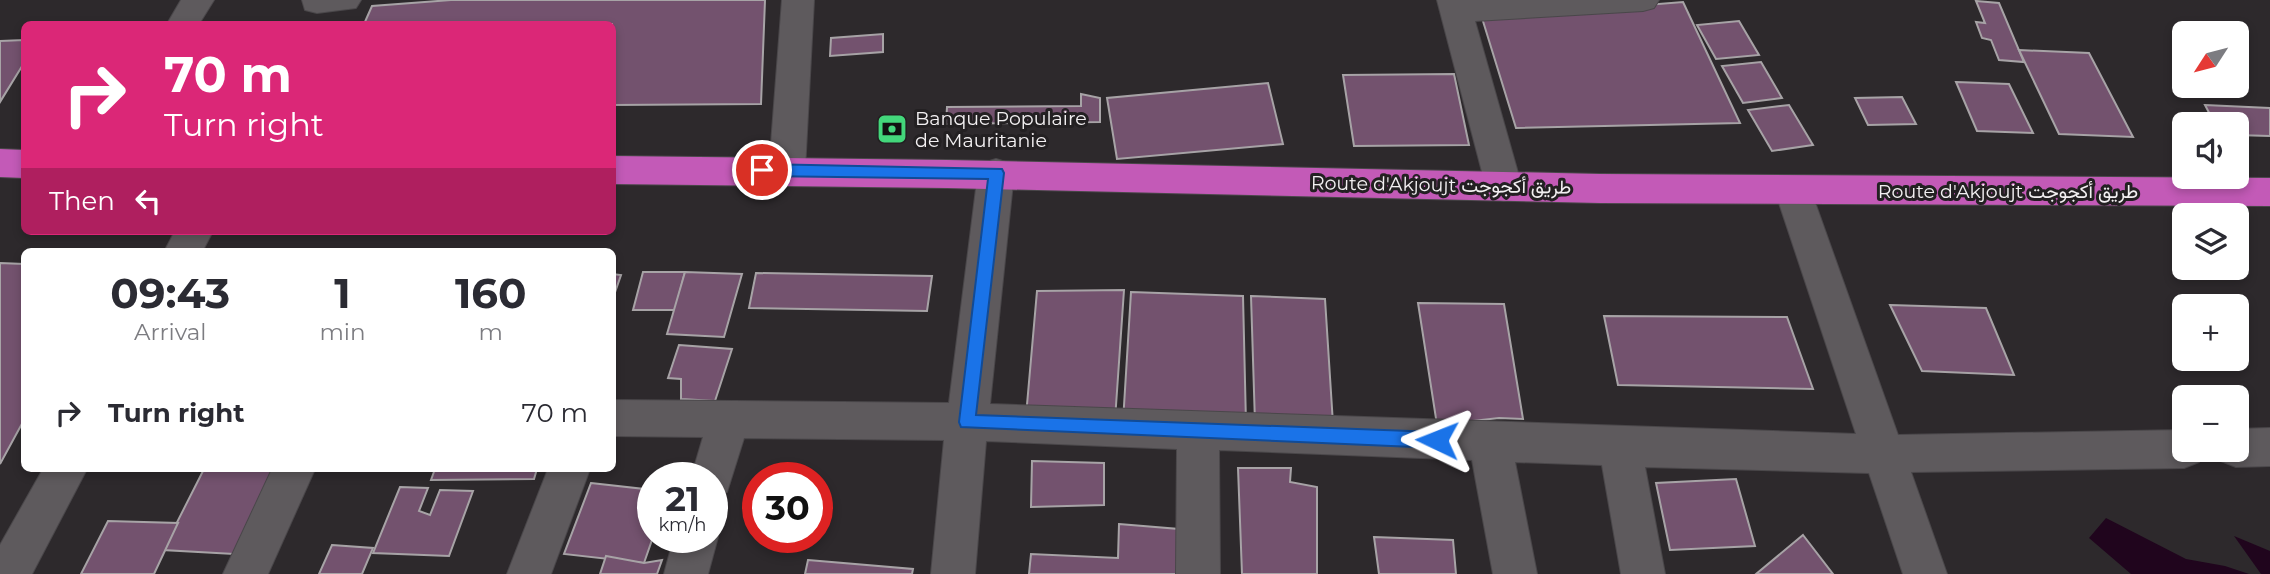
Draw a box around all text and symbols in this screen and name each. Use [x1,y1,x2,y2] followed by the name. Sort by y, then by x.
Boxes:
[2172,21,2249,98] north arrow
[2172,21,2249,462] map controls
[164,45,292,104] text: 70 m
[49,49,140,140] icon: right
[164,105,324,144] text: Turn right
[915,107,1087,152] place label: Banque Populaire de Mauritanie
[875,112,909,146] bank icon: Banque Populaire de Mauritanie
[2172,112,2249,189] button: sound
[732,140,792,200] pin
[743,151,781,189] icon: arrive
[1311,171,1571,199] street label: Route d'Akjoujt طريق أكجوجت
[1878,180,2138,203] street label: Route d'Akjoujt طريق أكجوجت
[129,182,167,220] icon: left
[49,185,115,217] text: Then
[2172,203,2249,280] button: layers
[110,267,230,319] text: 09:43
[334,267,351,319] text: 1
[455,267,527,319] text: 160
[2172,294,2249,371] button: +
[134,318,206,346] text: Arrival
[319,318,366,346] text: min
[479,318,503,346] text: m
[2172,385,2249,462] button: −
[49,394,87,432] icon: right
[108,397,244,429] text: Turn right
[522,397,588,429] text: 70 m
[1400,403,1474,477] position arrow
[742,462,833,553] speed limit sign: 30
[665,477,700,520] text: 21
[658,514,707,536] text: km/h

